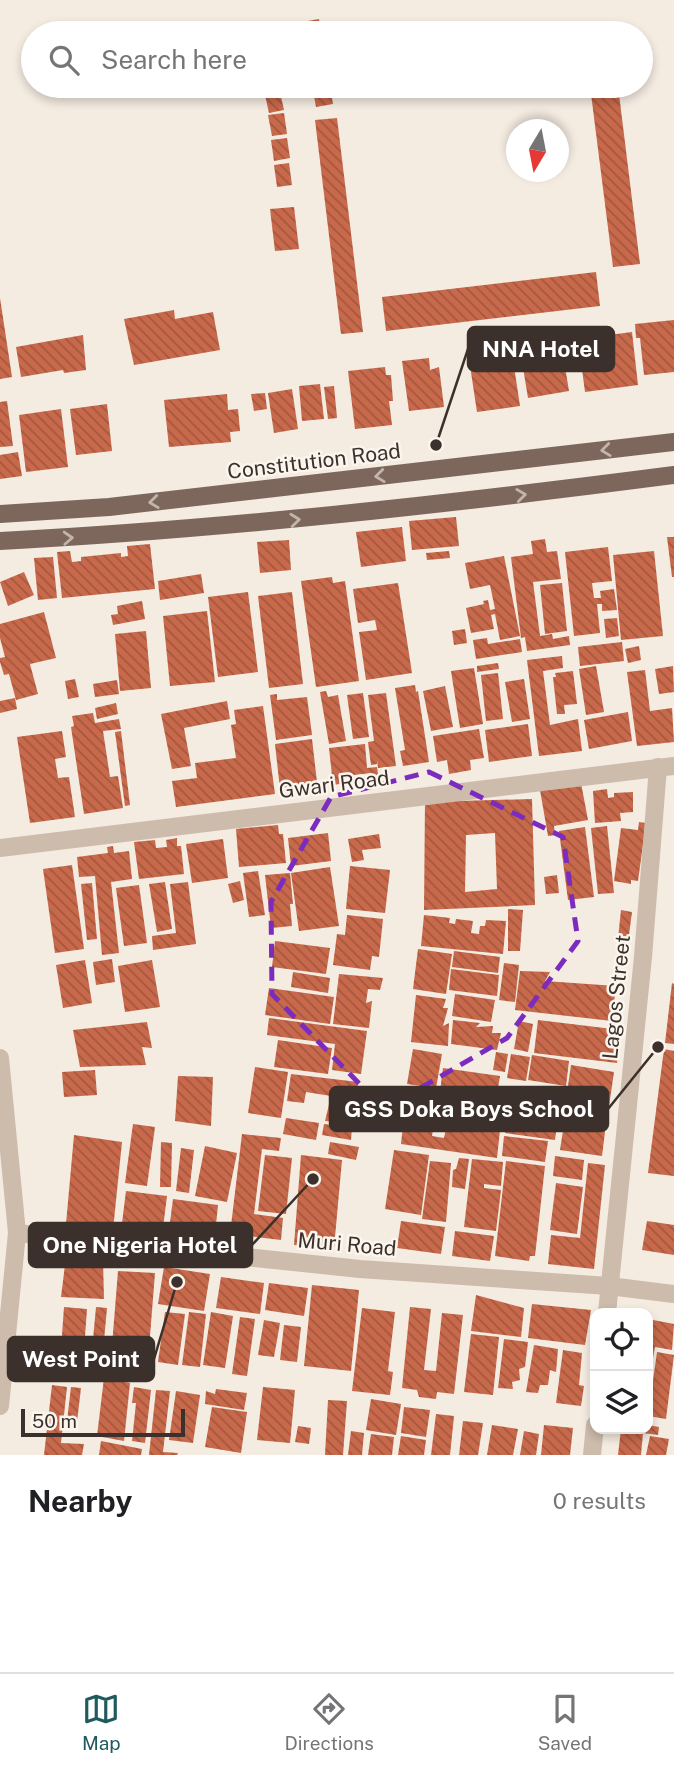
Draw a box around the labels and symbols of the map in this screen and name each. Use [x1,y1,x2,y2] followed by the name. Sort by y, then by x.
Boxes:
[506,119,569,182] north arrow
[468,327,614,371] callout: NNA Hotel
[482,335,600,362] text: NNA Hotel
[226,438,402,484] street label: Constitution Road
[600,442,611,457] one-way arrow
[374,468,385,483] one-way arrow
[515,487,527,502] one-way arrow
[148,494,159,509] one-way arrow
[290,513,301,528] one-way arrow
[63,530,74,545] one-way arrow
[277,765,391,803] street label: Gwari Road
[597,934,635,1060] street label: Lagos Street
[330,1087,608,1131] callout: GSS Doka Boys School
[344,1095,594,1122] text: GSS Doka Boys School
[29,1223,252,1267] callout: One Nigeria Hotel
[297,1227,397,1261] street label: Muri Road
[43,1231,237,1258] text: One Nigeria Hotel
[8,1337,154,1381] callout: West Point
[22,1345,140,1372] text: West Point
[21,1406,186,1438] scale bar

